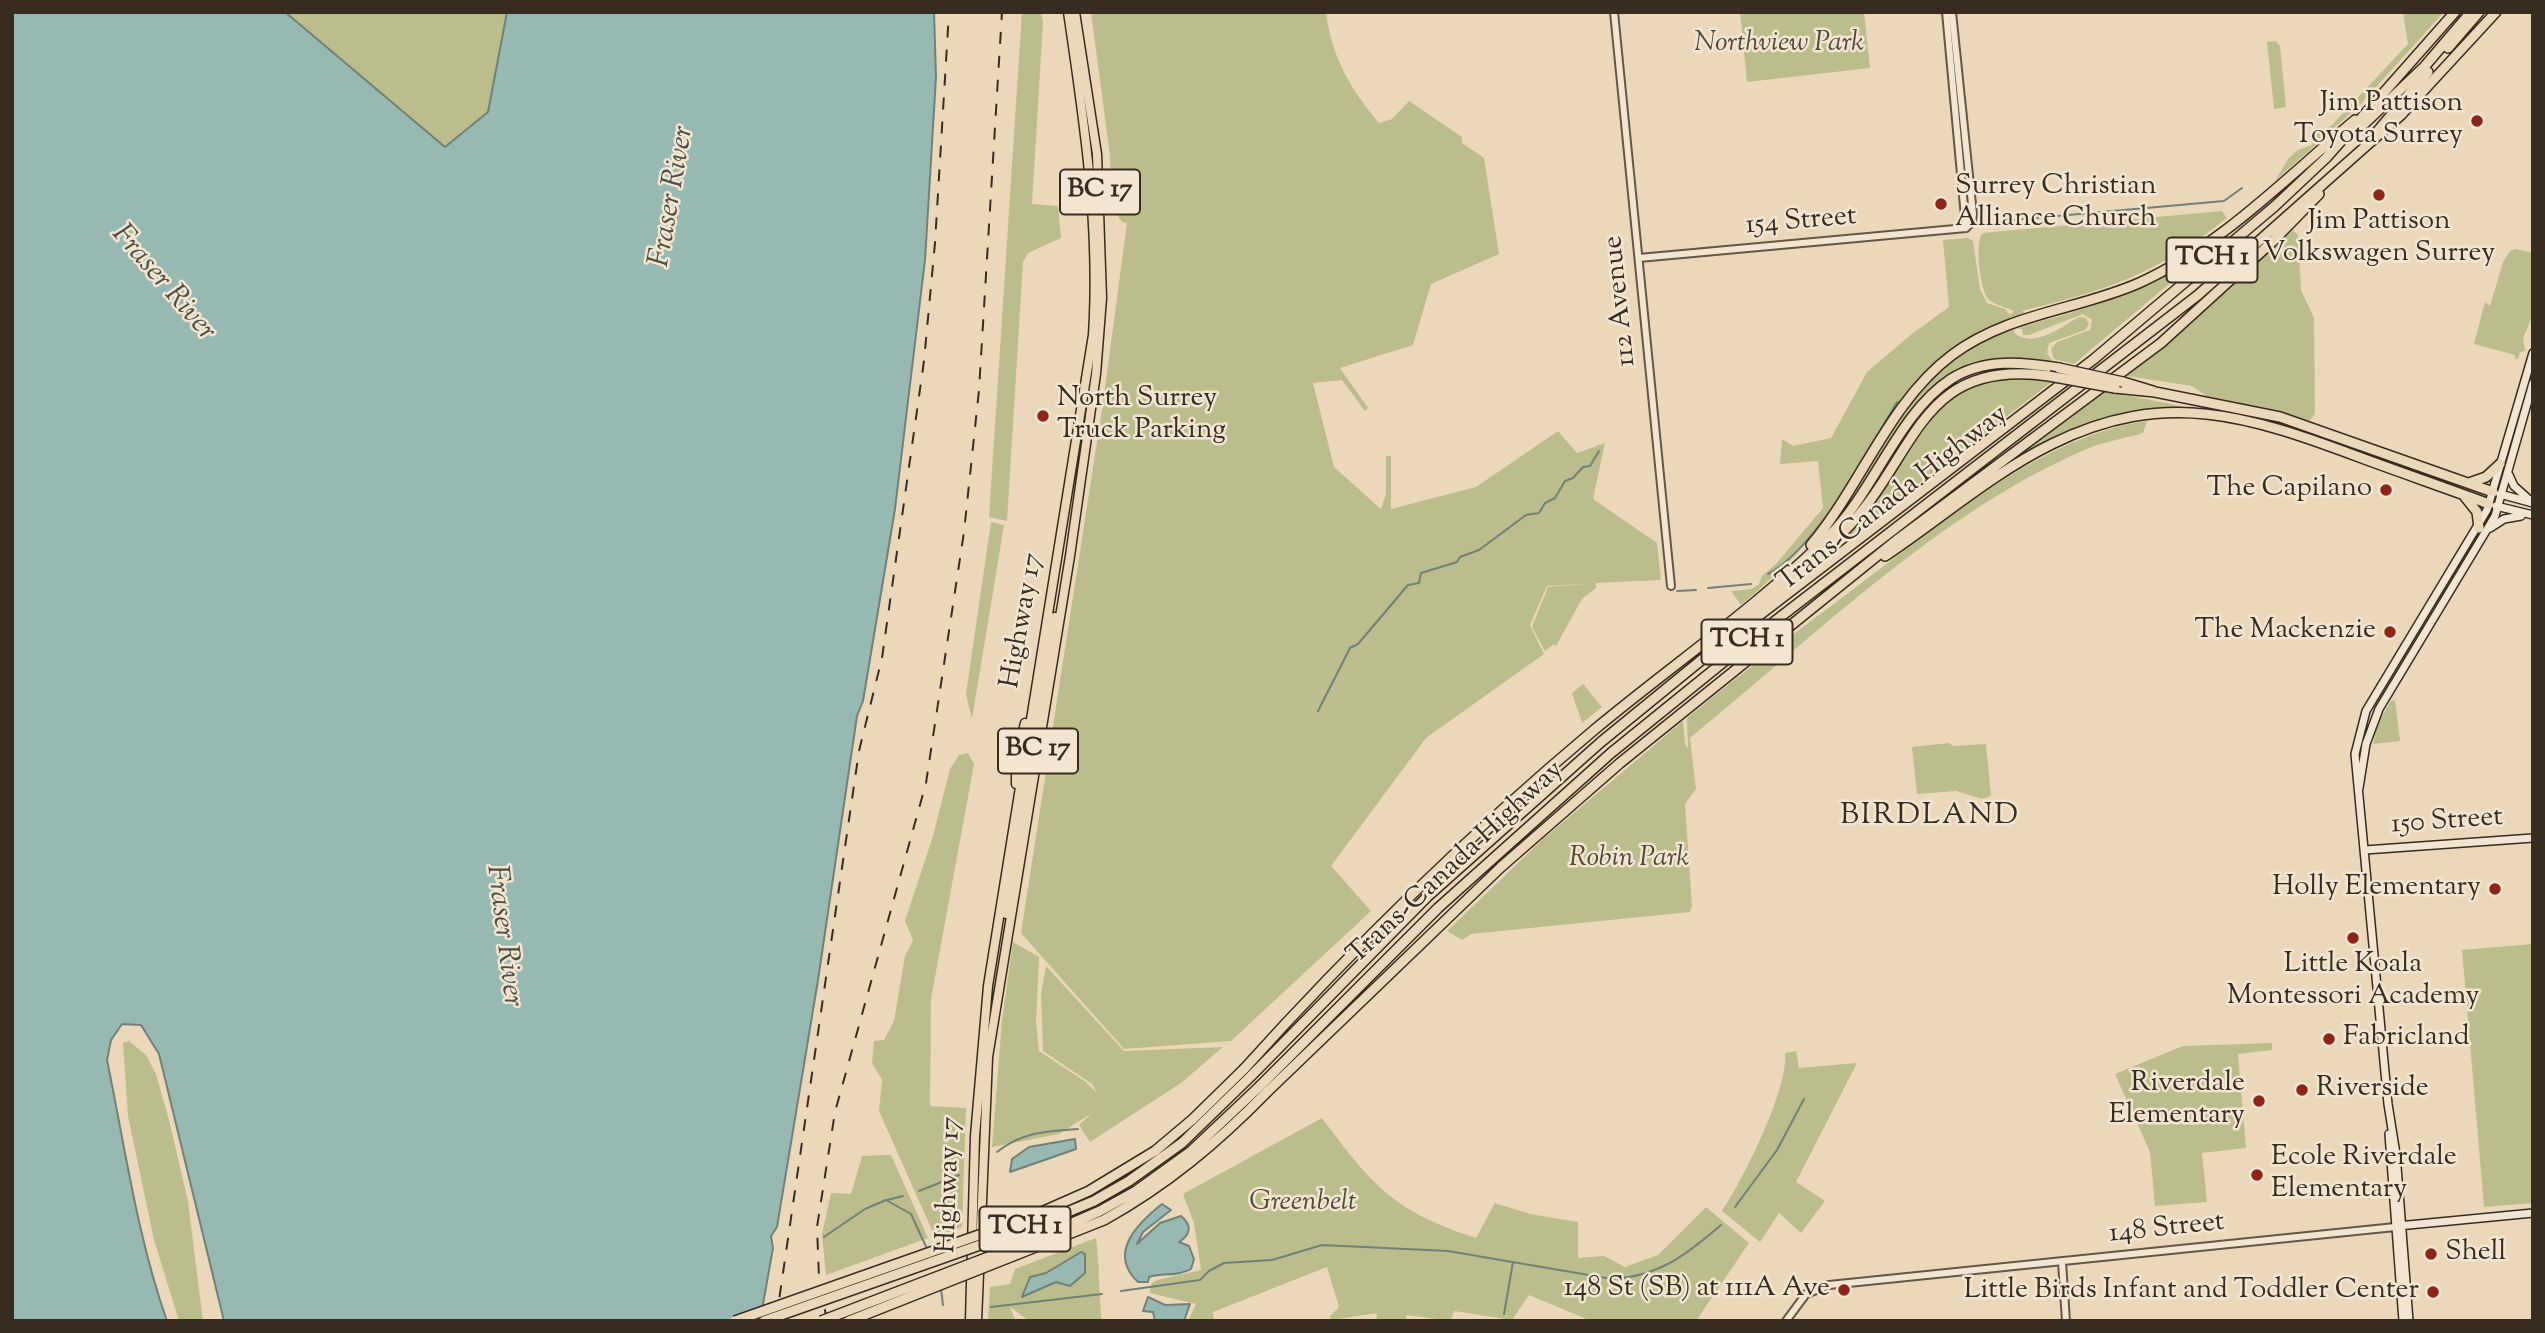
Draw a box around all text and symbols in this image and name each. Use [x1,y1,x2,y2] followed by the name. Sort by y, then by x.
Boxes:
[1694,28,1864,62] park label: Northview Park
[2294,88,2463,154] place label: Jim Pattison Toyota Surrey
[2469,113,2485,129] marker: Jim Pattison Toyota Surrey
[644,124,704,270] water label: Fraser River
[1060,169,1140,214] road number: BC 17
[1955,171,2157,237] place label: Surrey Christian Alliance Church
[2371,187,2387,203] marker: Jim Pattison Volkswagen Surrey
[1933,196,1949,212] marker: Surrey Christian Alliance Church
[1744,201,1858,245] street label: 154 Street
[2263,206,2495,272] place label: Jim Pattison Volkswagen Surrey
[102,218,222,350] water label: Fraser River
[1598,234,1646,368] street label: 112 Avenue
[2166,238,2258,282] road number: TCH 1
[1057,383,1226,449] place label: North Surrey Truck Parking
[1772,399,2016,601] street label: Trans-Canada Highway
[1035,408,1051,424] marker: North Surrey Truck Parking
[2207,473,2372,507] place label: The Capilano
[2378,482,2394,498] marker: The Capilano
[996,551,1052,691] street label: Highway 17
[2195,615,2376,649] place label: The Mackenzie
[1702,620,1792,664] road number: TCH 1
[2382,624,2398,640] marker: The Mackenzie
[998,729,1078,774] road number: BC 17
[1342,755,1572,973] street label: Trans-Canada Highway
[1841,800,2019,836] district label: BIRDLAND
[2390,802,2504,844] street label: 150 Street
[1569,843,1689,877] park label: Robin Park
[475,863,529,1009] water label: Fraser River
[2272,872,2481,906] place label: Holly Elementary
[2487,881,2503,897] marker: Holly Elementary
[2345,930,2361,946] marker: Little Koala Montessori Academy
[2227,949,2479,1015] place label: Little Koala Montessori Academy
[2343,1022,2470,1056] place label: Fabricland
[2321,1031,2337,1047] marker: Fabricland
[2109,1068,2245,1134] place label: Riverdale Elementary
[2316,1073,2429,1107] place label: Riverside
[2294,1082,2310,1098] marker: Riverside
[2251,1093,2267,1109] marker: Riverdale Elementary
[932,1116,970,1254] street label: Highway 17
[2271,1142,2457,1208] place label: Ecole Riverdale Elementary
[2249,1167,2265,1183] marker: Ecole Riverdale Elementary
[1249,1187,1357,1221] park label: Greenbelt
[979,1206,1070,1252] road number: TCH 1
[2108,1207,2226,1253] street label: 148 Street
[2445,1237,2506,1271] place label: Shell
[2423,1246,2439,1262] marker: Shell
[1564,1273,1830,1307] place label: 148 St (SB) at 111A Ave
[1964,1275,2419,1309] place label: Little Birds Infant and Toddler Center
[1836,1282,1852,1298] marker: 148 St (SB) at 111A Ave
[2425,1284,2441,1300] marker: Little Birds Infant and Toddler Center

